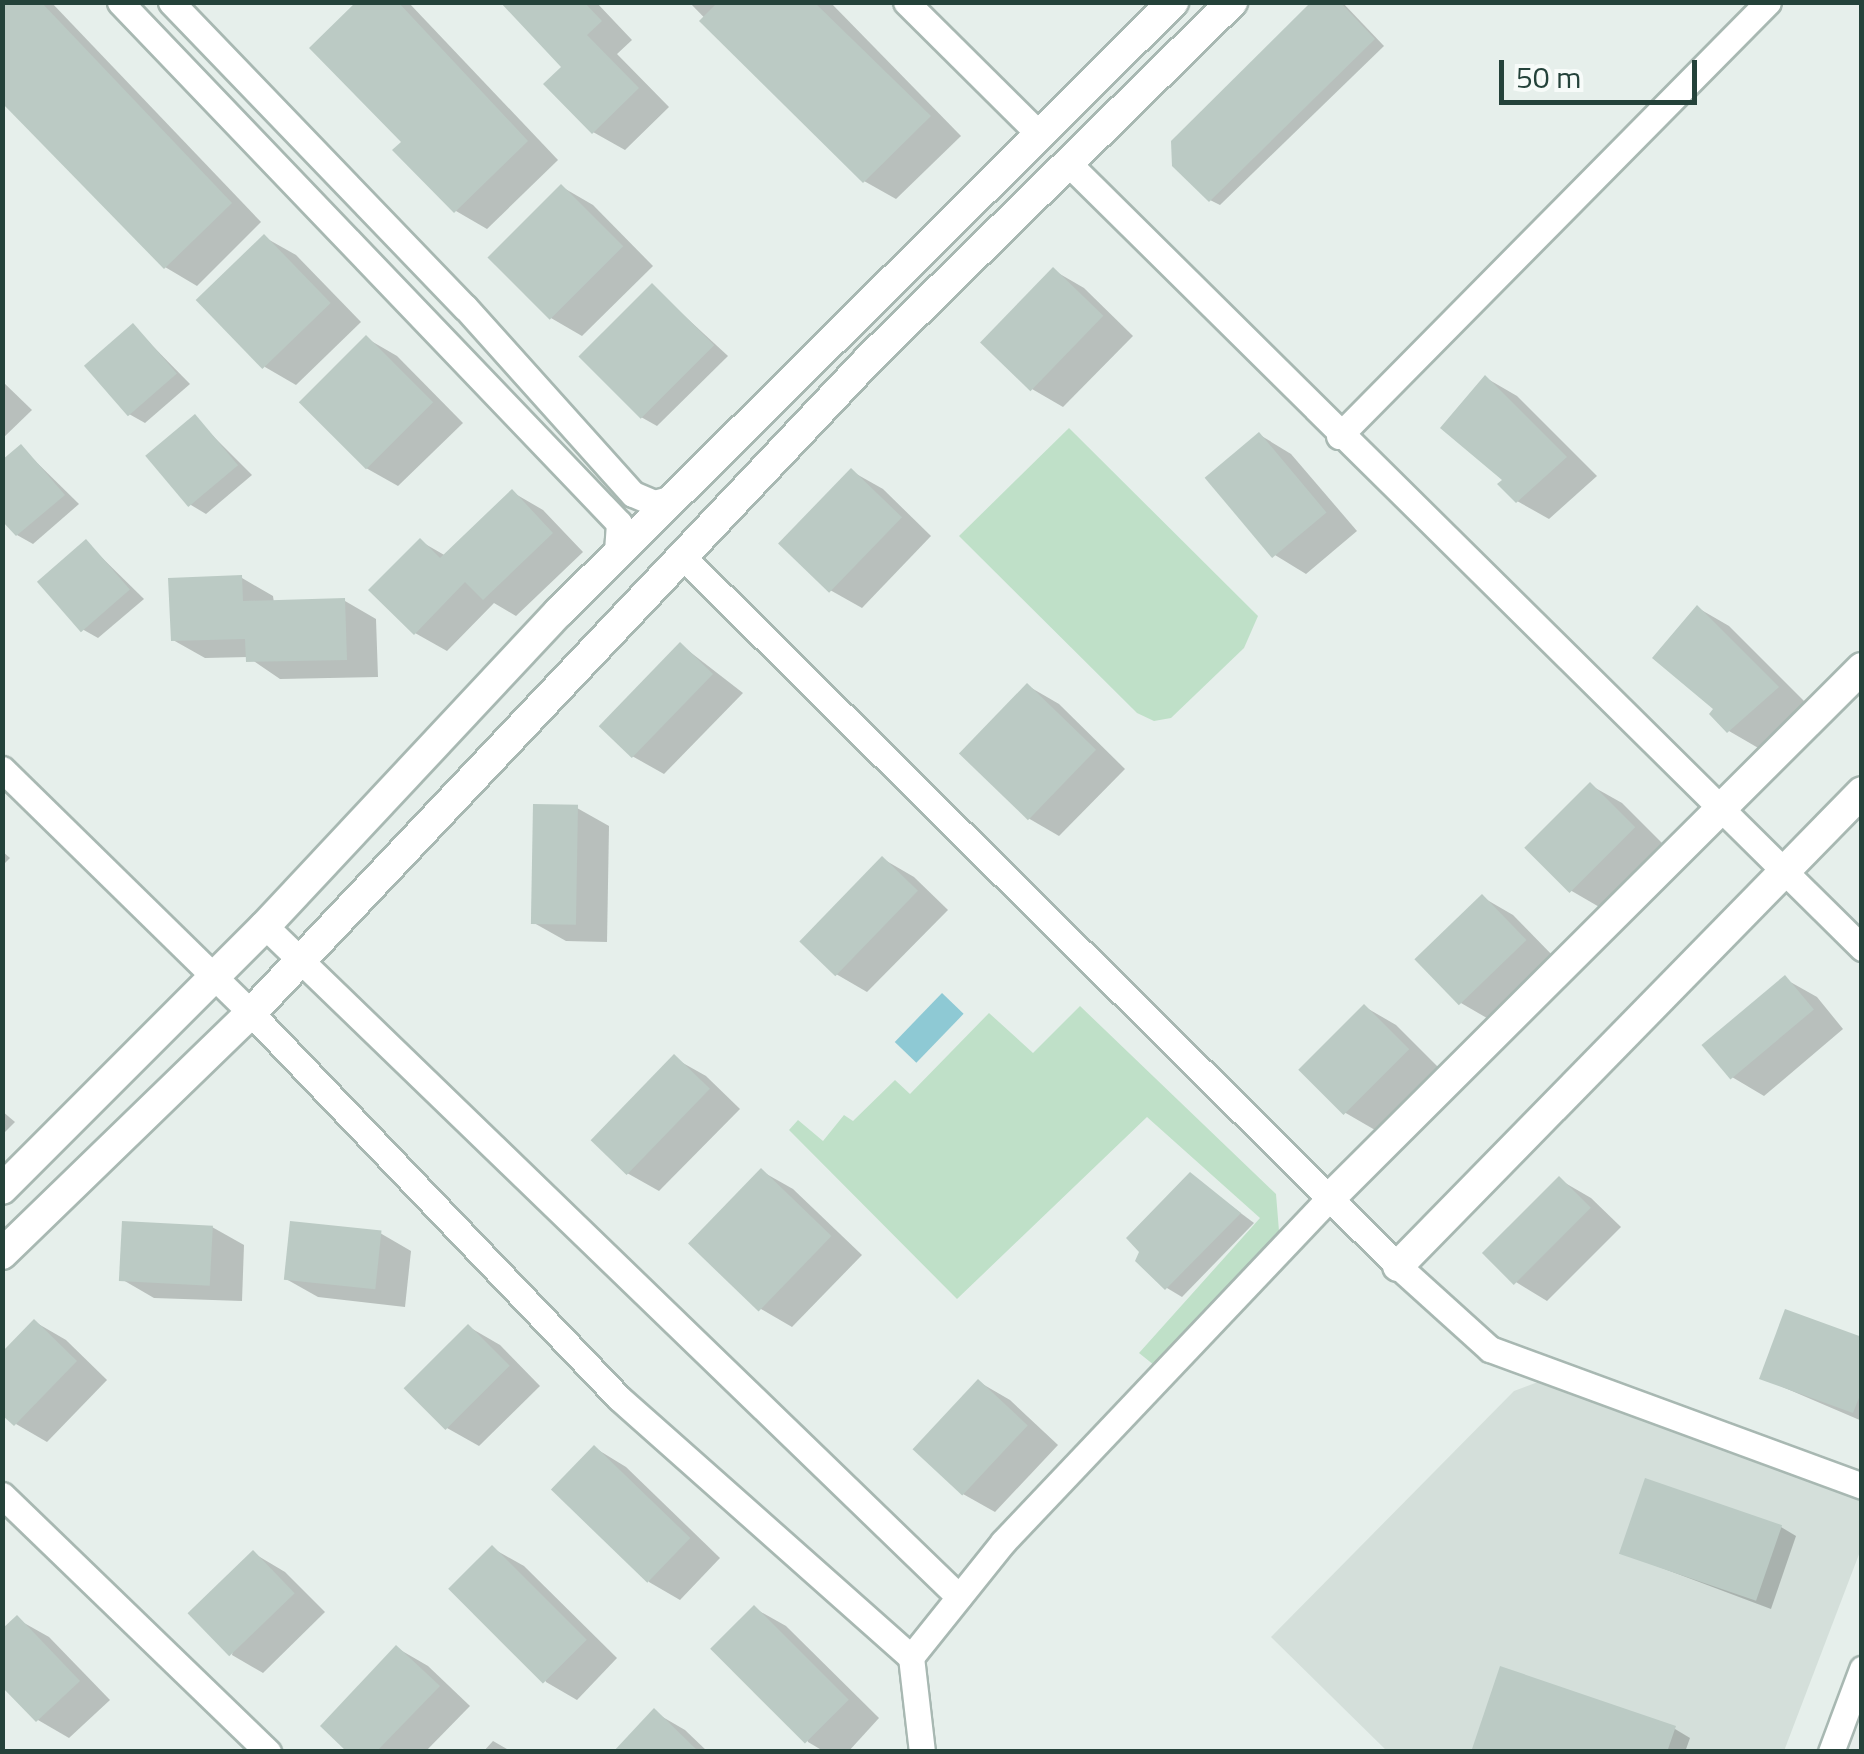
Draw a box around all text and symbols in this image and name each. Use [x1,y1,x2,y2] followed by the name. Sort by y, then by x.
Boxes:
[1504,40,1702,102] scale bar
[1516,54,1581,100] text: 50 m

